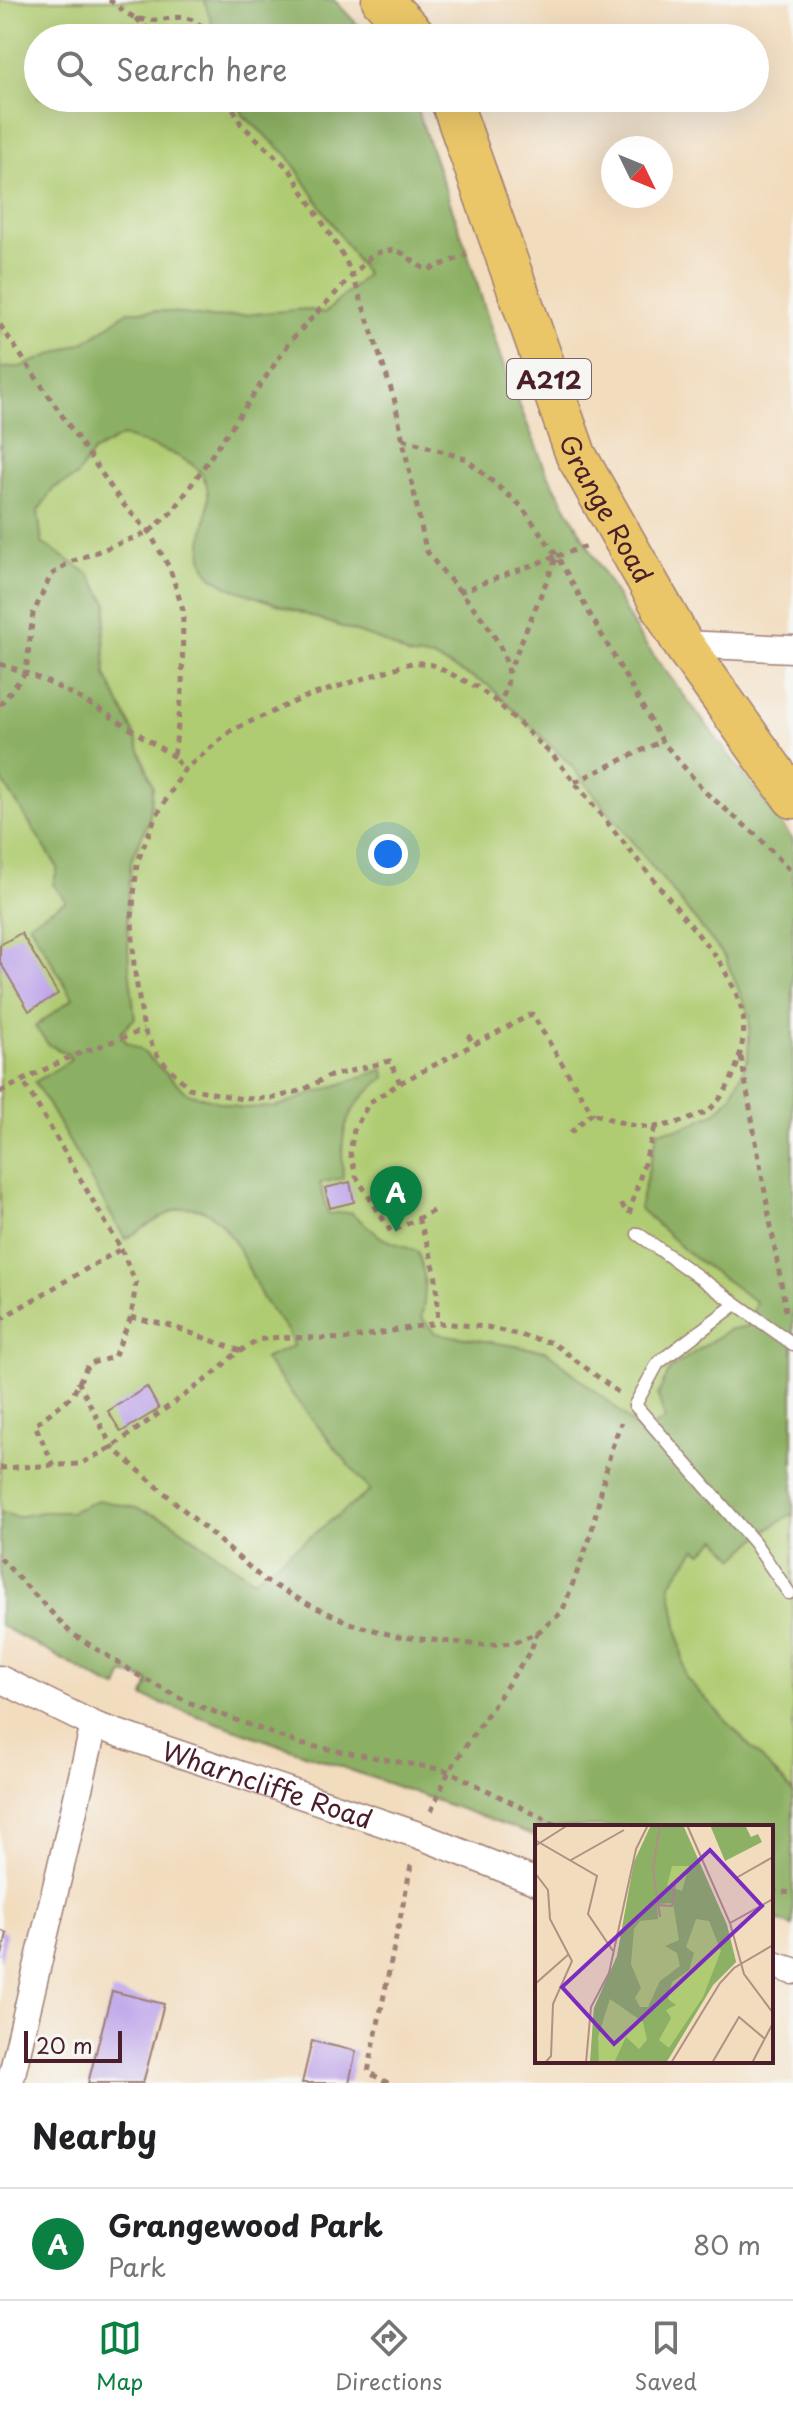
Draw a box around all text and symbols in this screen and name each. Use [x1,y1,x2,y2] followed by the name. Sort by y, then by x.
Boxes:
[24,24,769,112] search box
[52,46,96,90] icon: search
[116,46,288,91] text: Search here
[601,136,673,208] north arrow
[507,359,591,399] road number: A212
[551,429,664,590] street label: Grange Road
[368,834,408,874] your location
[370,1166,422,1232] pin: A
[157,1730,378,1838] street label: Wharncliffe Road
[535,1825,773,2063] inset map
[24,2027,122,2063] scale bar
[36,2028,93,2061] text: 20 m
[32,2109,157,2161] text: Nearby
[108,2202,383,2247] text: Grangewood Park
[48,2225,68,2264] text: A
[693,2225,761,2264] text: 80 m
[108,2247,166,2286] text: Park
[96,2316,143,2397] tab: Map
[335,2316,442,2397] tab: Directions
[634,2316,697,2397] tab: Saved

